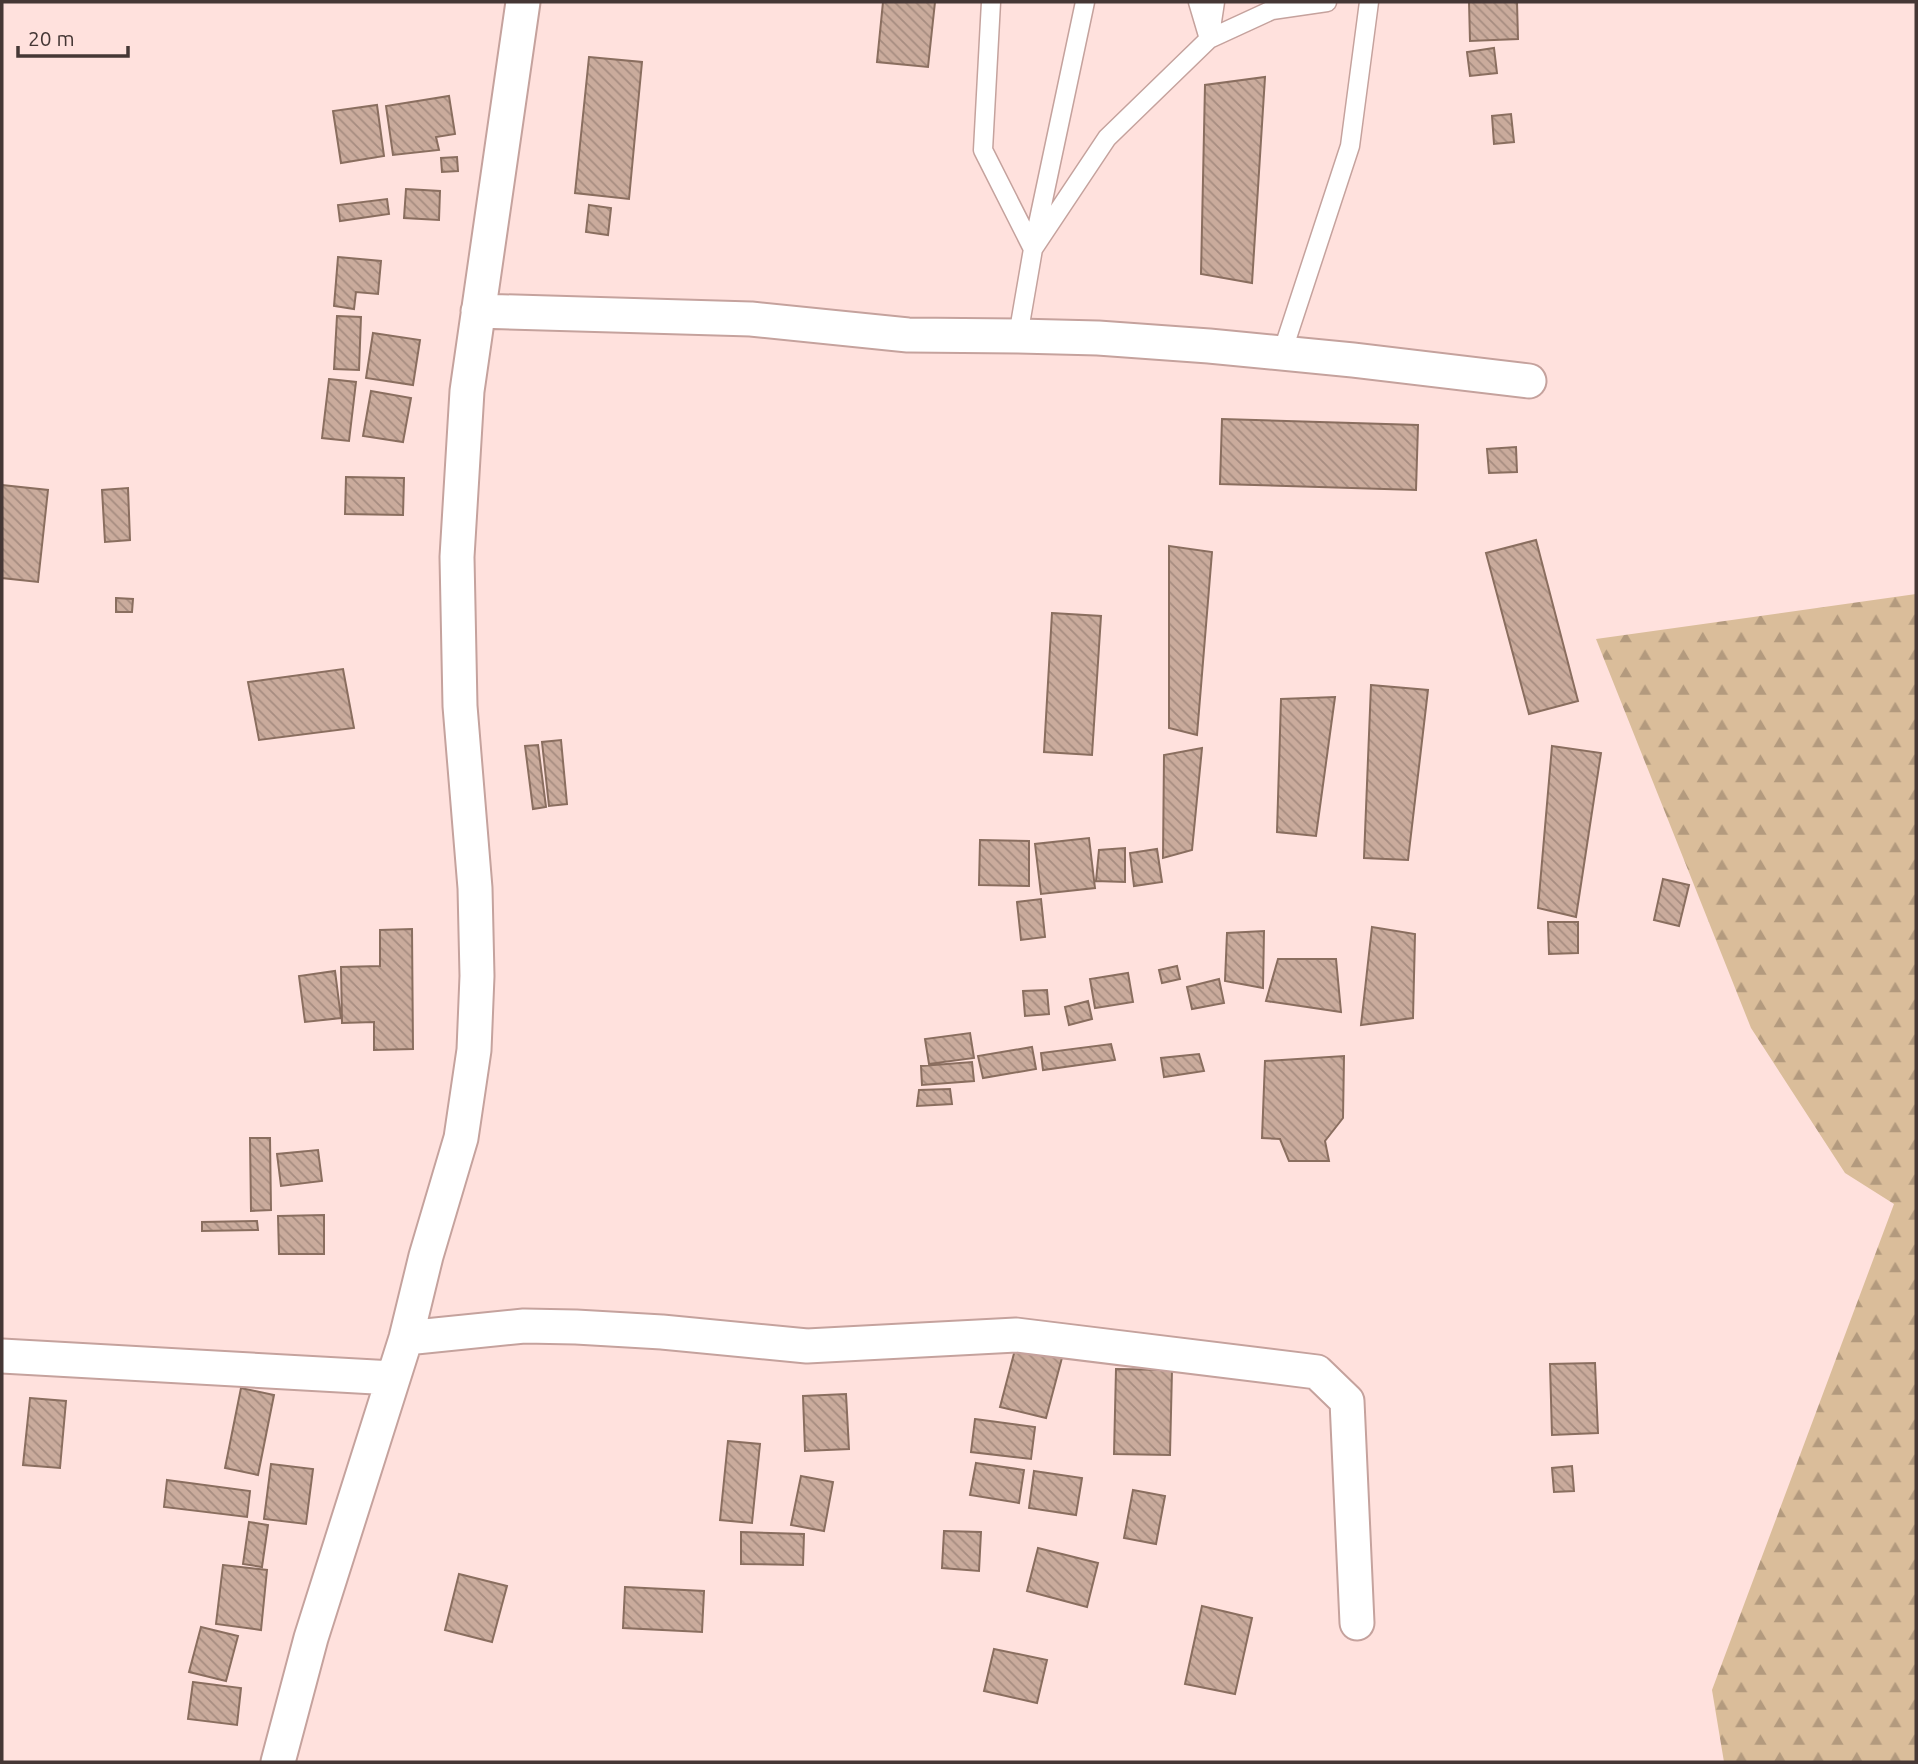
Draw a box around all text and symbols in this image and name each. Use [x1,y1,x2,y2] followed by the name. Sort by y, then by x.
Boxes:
[18,14,128,58] scale bar
[28,26,75,50] text: 20 m

